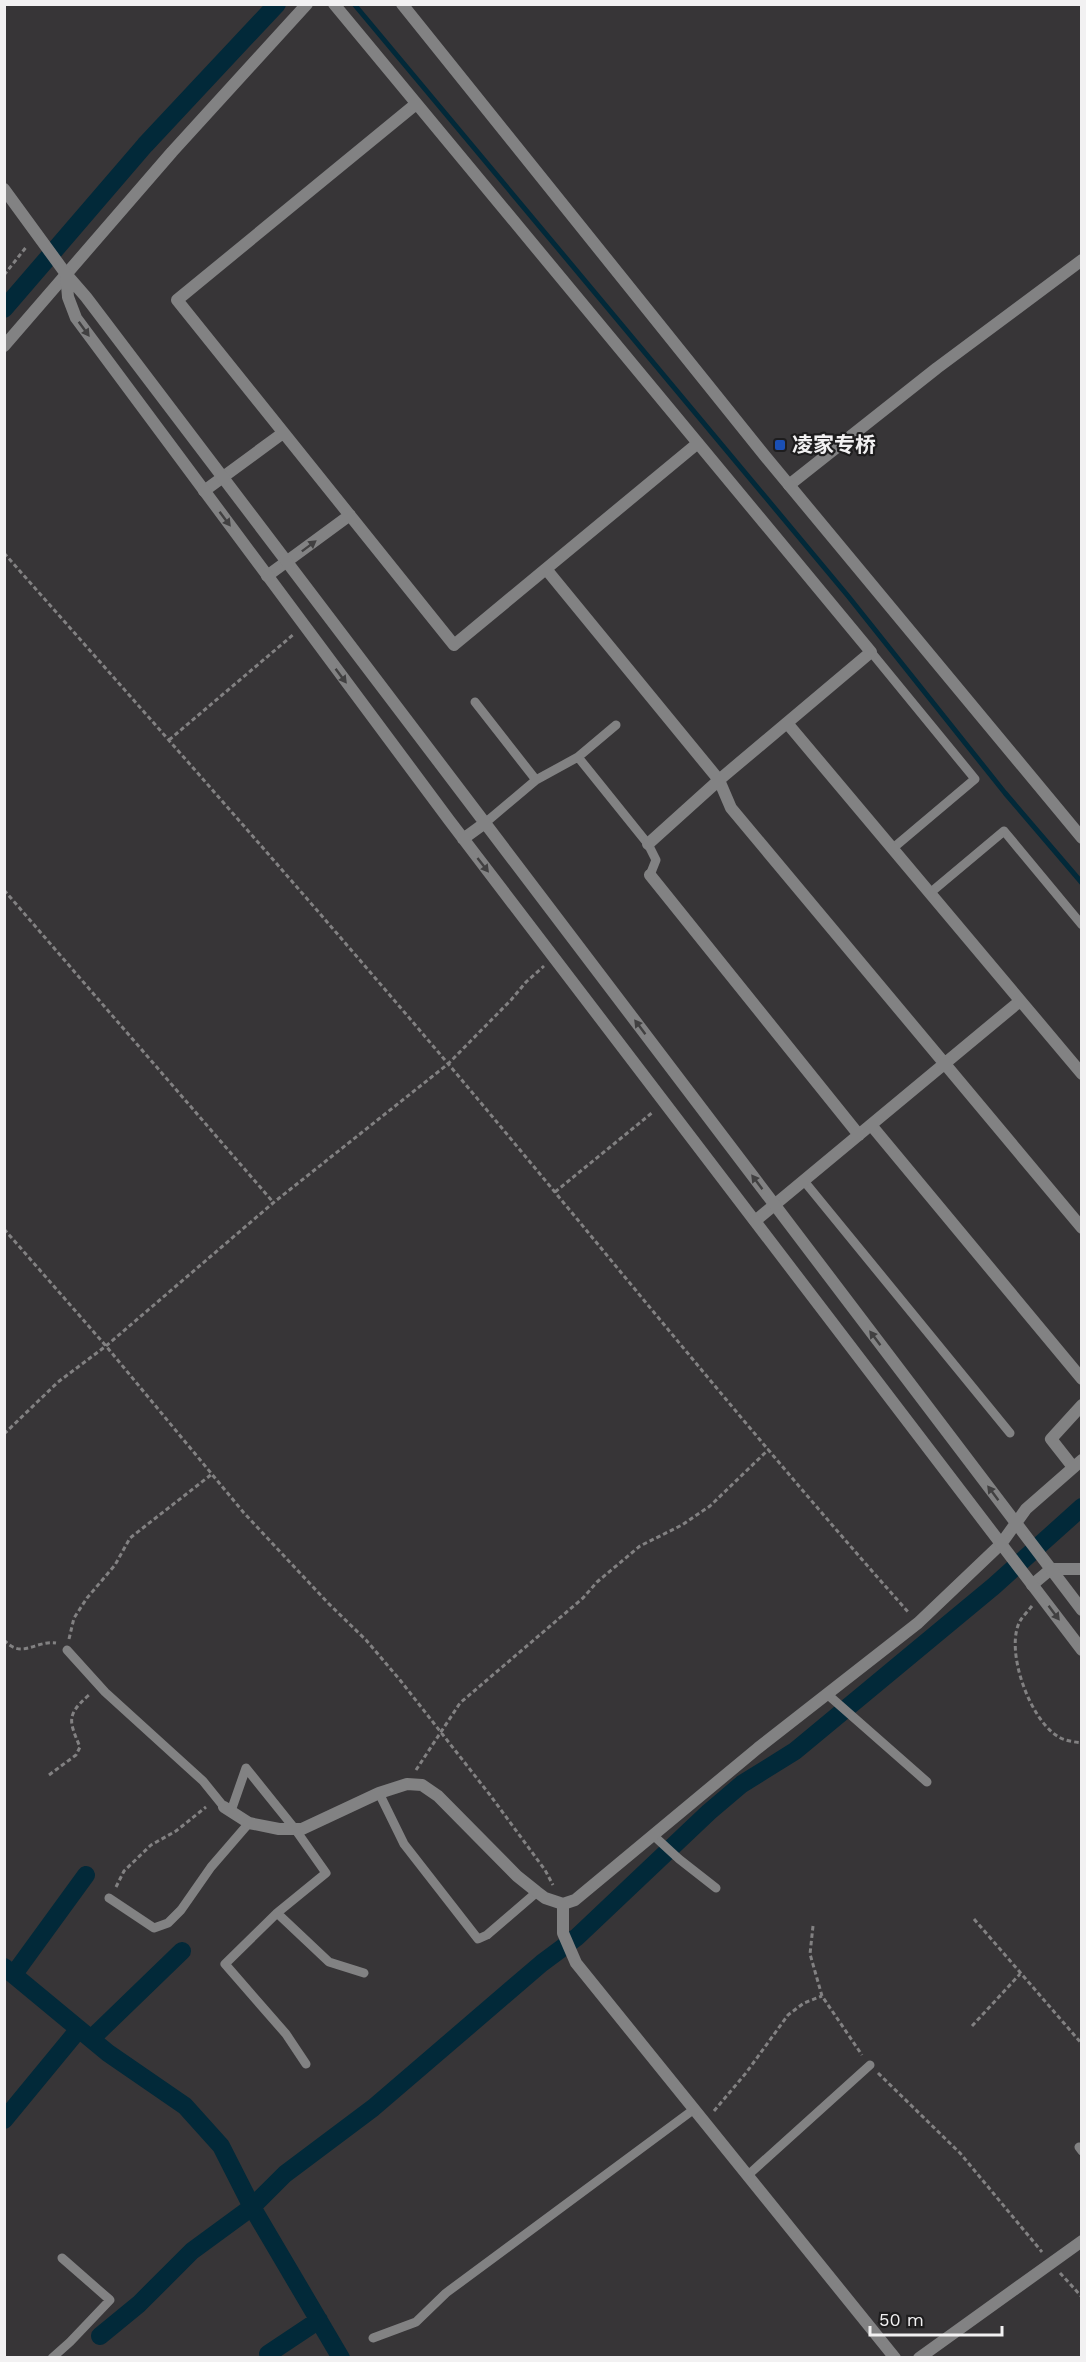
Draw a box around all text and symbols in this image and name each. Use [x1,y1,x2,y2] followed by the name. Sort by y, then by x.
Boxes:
[77,321,90,337] one-way arrow
[792,432,876,457] place label: 凌家专桥
[773,438,787,452] marker: 凌家专桥
[219,511,231,527] one-way arrow
[301,540,316,552] one-way arrow
[335,668,347,683] one-way arrow
[477,858,489,873] one-way arrow
[633,1019,646,1035] one-way arrow
[752,1175,764,1190] one-way arrow
[868,1330,881,1346] one-way arrow
[987,1486,999,1501] one-way arrow
[1047,1606,1059,1621] one-way arrow
[870,2299,1002,2337] scale bar
[879,2309,924,2330] text: 50 m

